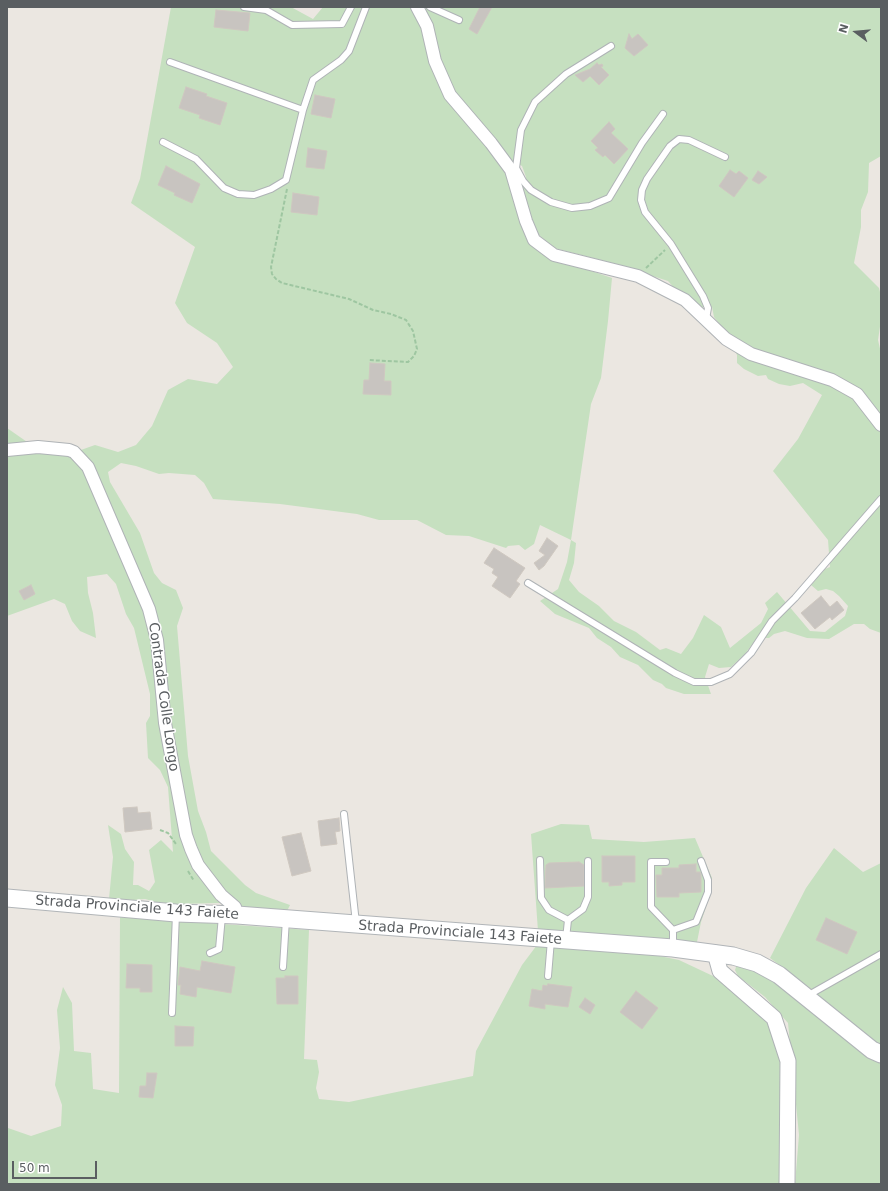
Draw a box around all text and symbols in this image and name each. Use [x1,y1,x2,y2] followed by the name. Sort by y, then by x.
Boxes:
[836,12,876,52] north arrow
[836,22,852,35] text: N
[144,621,182,773] street label: Contrada Colle Longo
[35,893,239,923] street label: Strada Provinciale 143 Faiete
[358,918,562,948] street label: Strada Provinciale 143 Faiete
[14,1153,99,1179] scale bar
[19,1161,50,1175] text: 50 m

